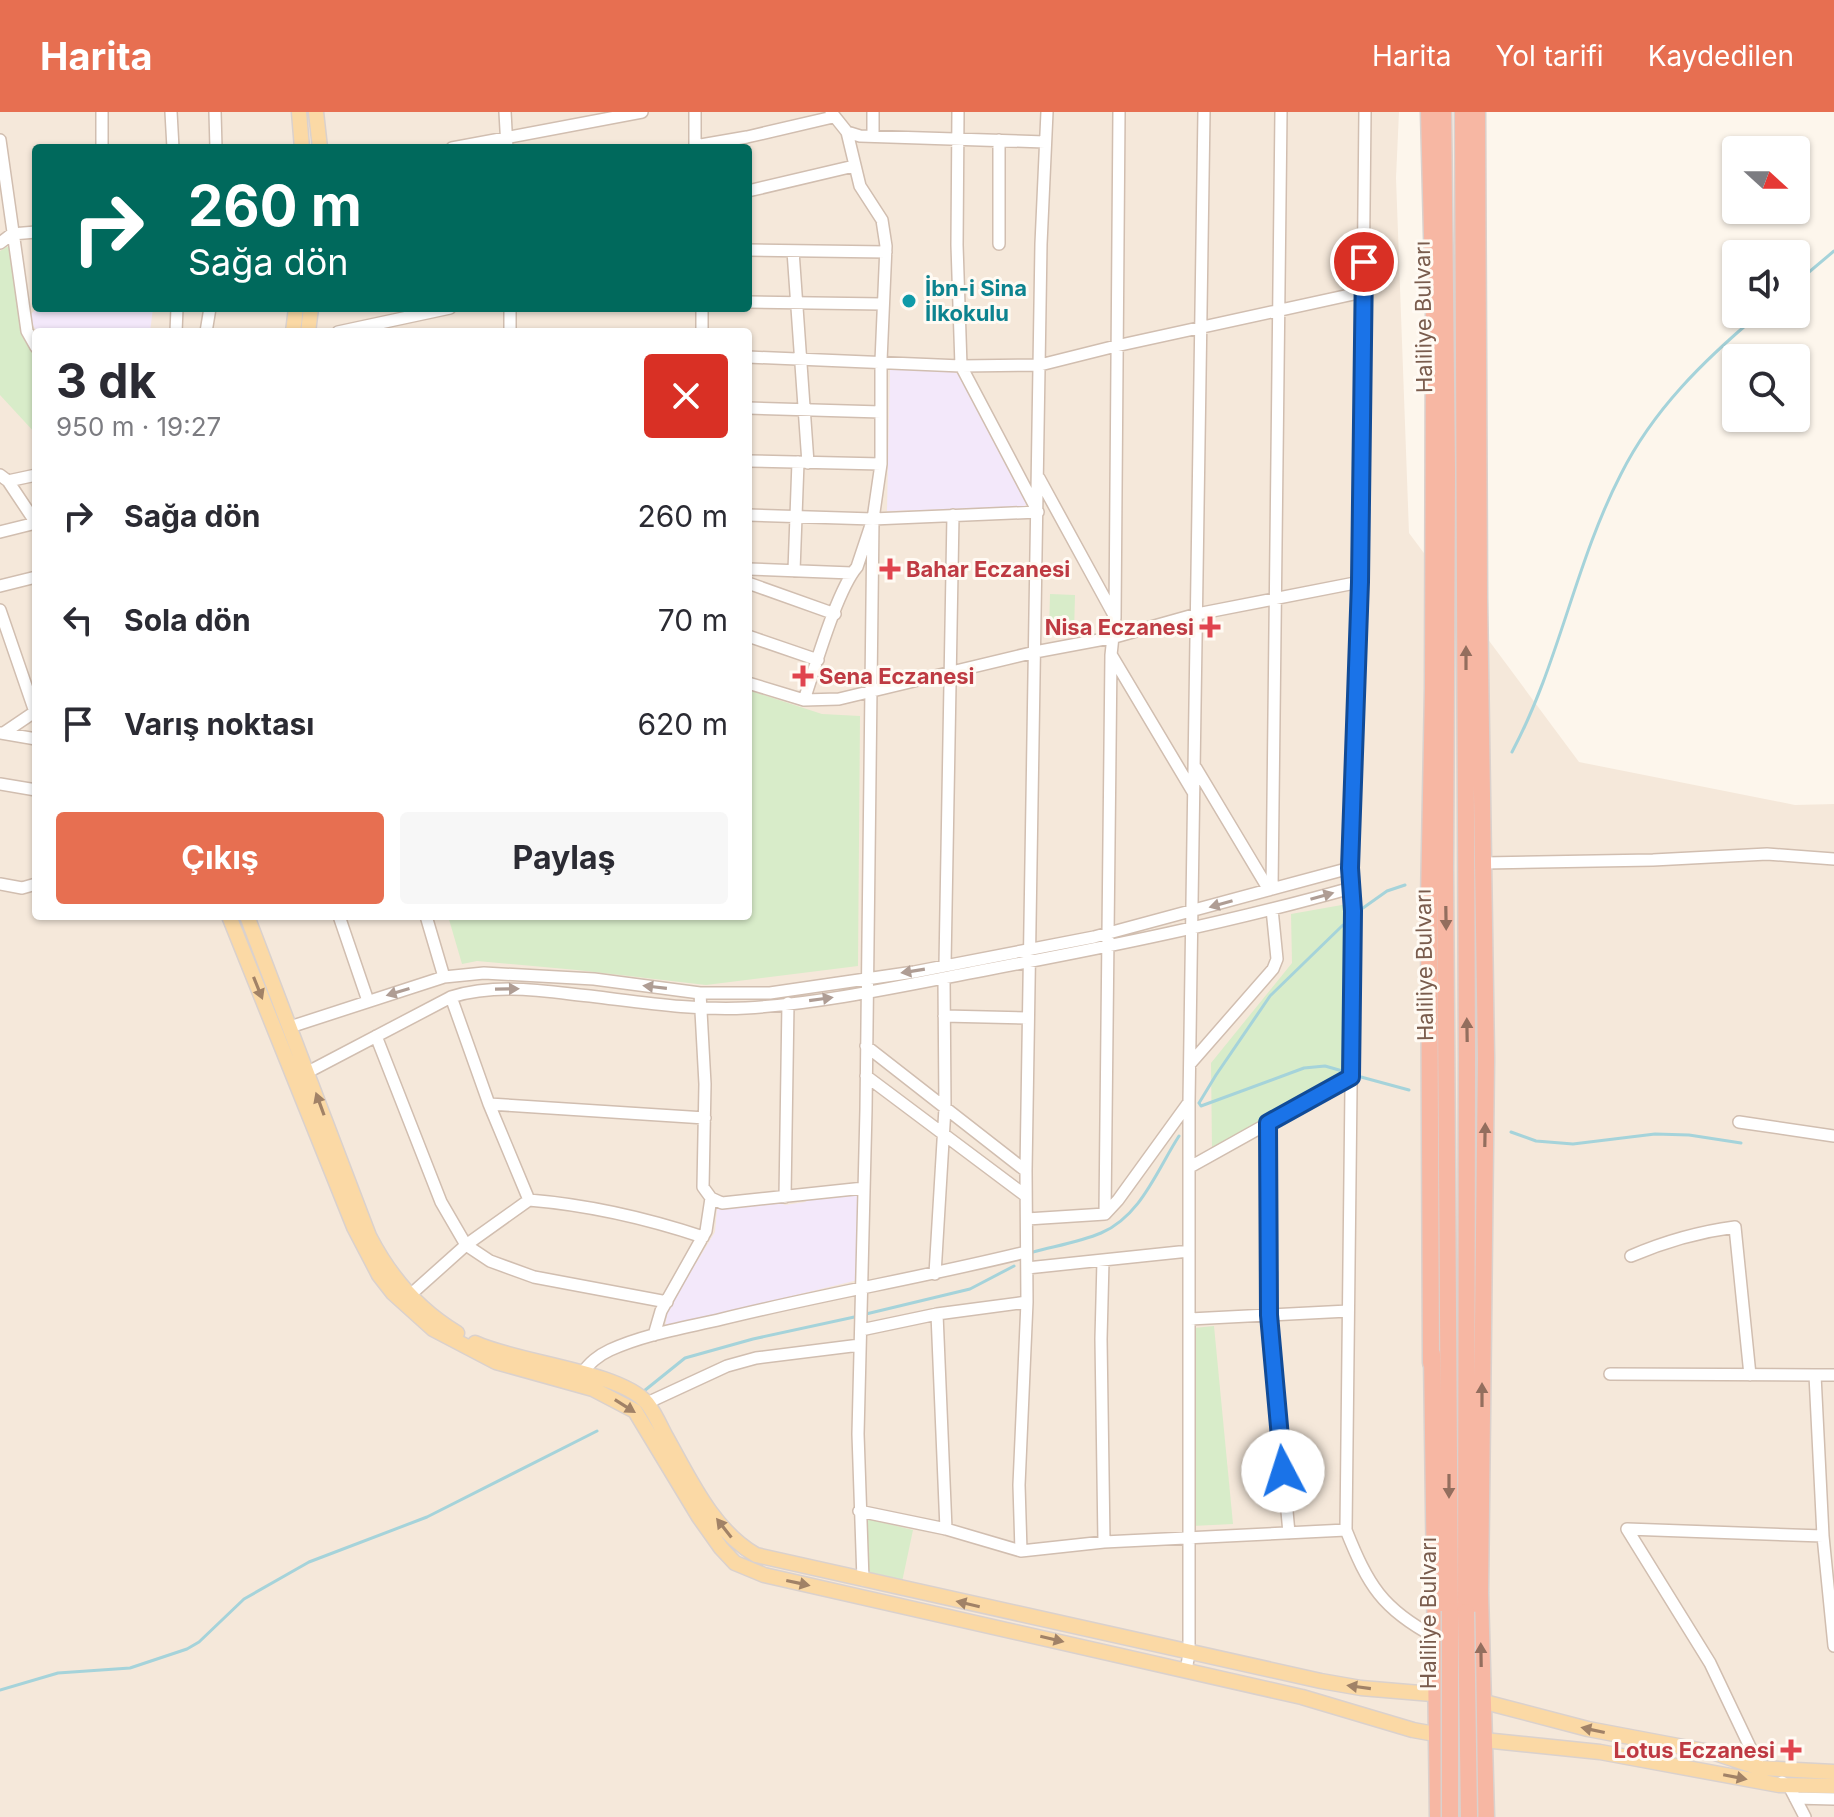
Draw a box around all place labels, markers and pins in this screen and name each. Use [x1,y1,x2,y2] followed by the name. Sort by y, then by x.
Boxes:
[1330,228,1398,296] pin
[925,275,1027,326] place label: İbn-i Sina İlkokulu
[900,292,918,310] marker: İbn-i Sina İlkokulu
[906,556,1070,582] place label: Bahar Eczanesi
[881,560,899,578] marker: Bahar Eczanesi
[1045,614,1194,640] place label: Nisa Eczanesi
[1201,618,1219,636] marker: Nisa Eczanesi
[819,663,975,689] place label: Sena Eczanesi
[794,667,812,685] marker: Sena Eczanesi
[1613,1737,1775,1763] place label: Lotus Eczanesi
[1782,1741,1800,1759] marker: Lotus Eczanesi

